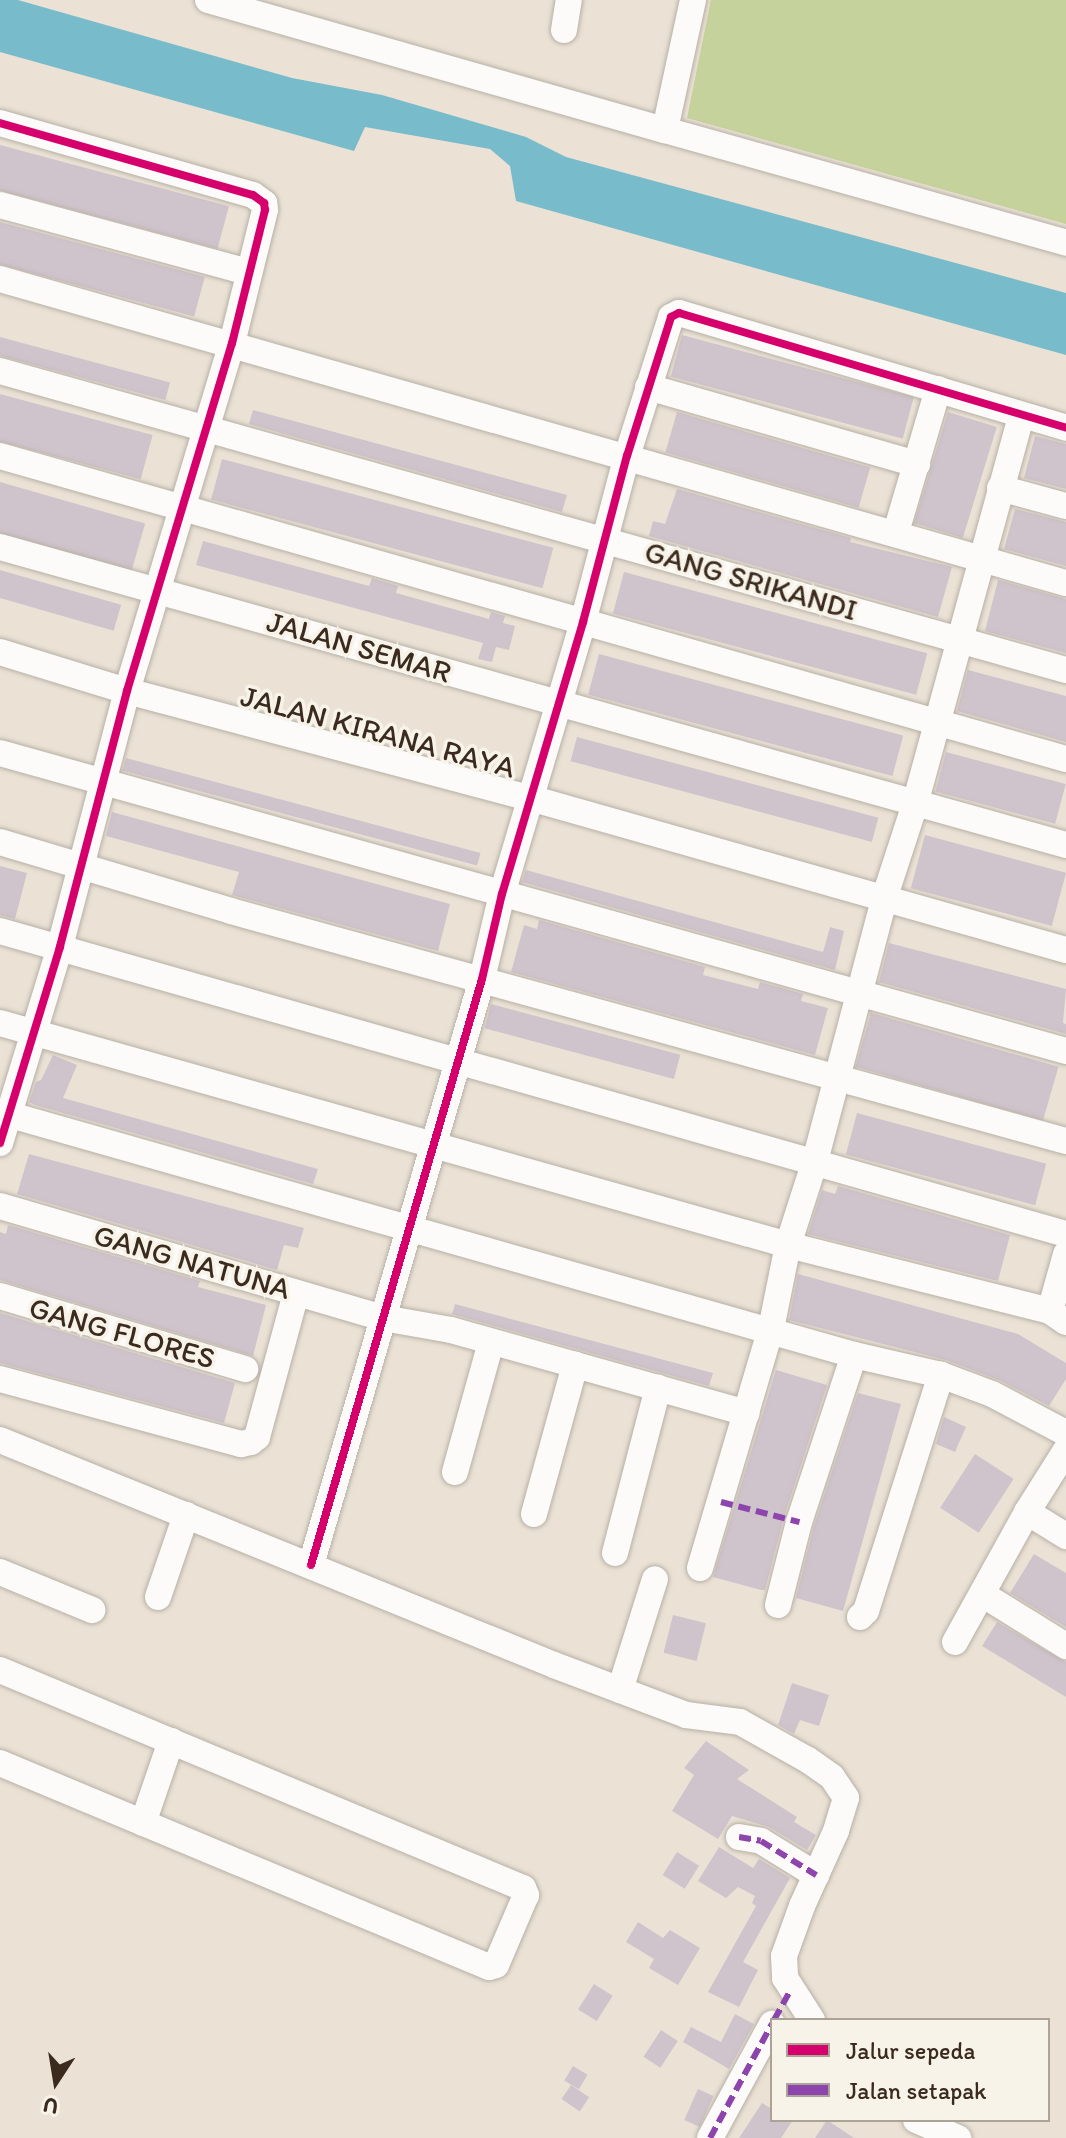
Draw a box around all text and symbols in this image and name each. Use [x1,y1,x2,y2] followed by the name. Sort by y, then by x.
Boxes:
[639,533,863,629] street label: GANG SRIKANDI
[263,604,455,690] street label: JALAN SEMAR
[237,678,519,786] street label: JALAN KIRANA RAYA
[89,1217,295,1307] street label: GANG NATUNA
[25,1289,219,1377] street label: GANG FLORES
[770,2018,1050,2122] legend
[846,2036,975,2065] text: Jalur sepeda
[16,2042,96,2122] north arrow
[846,2076,986,2105] text: Jalan setapak
[41,2091,61,2121] text: U

